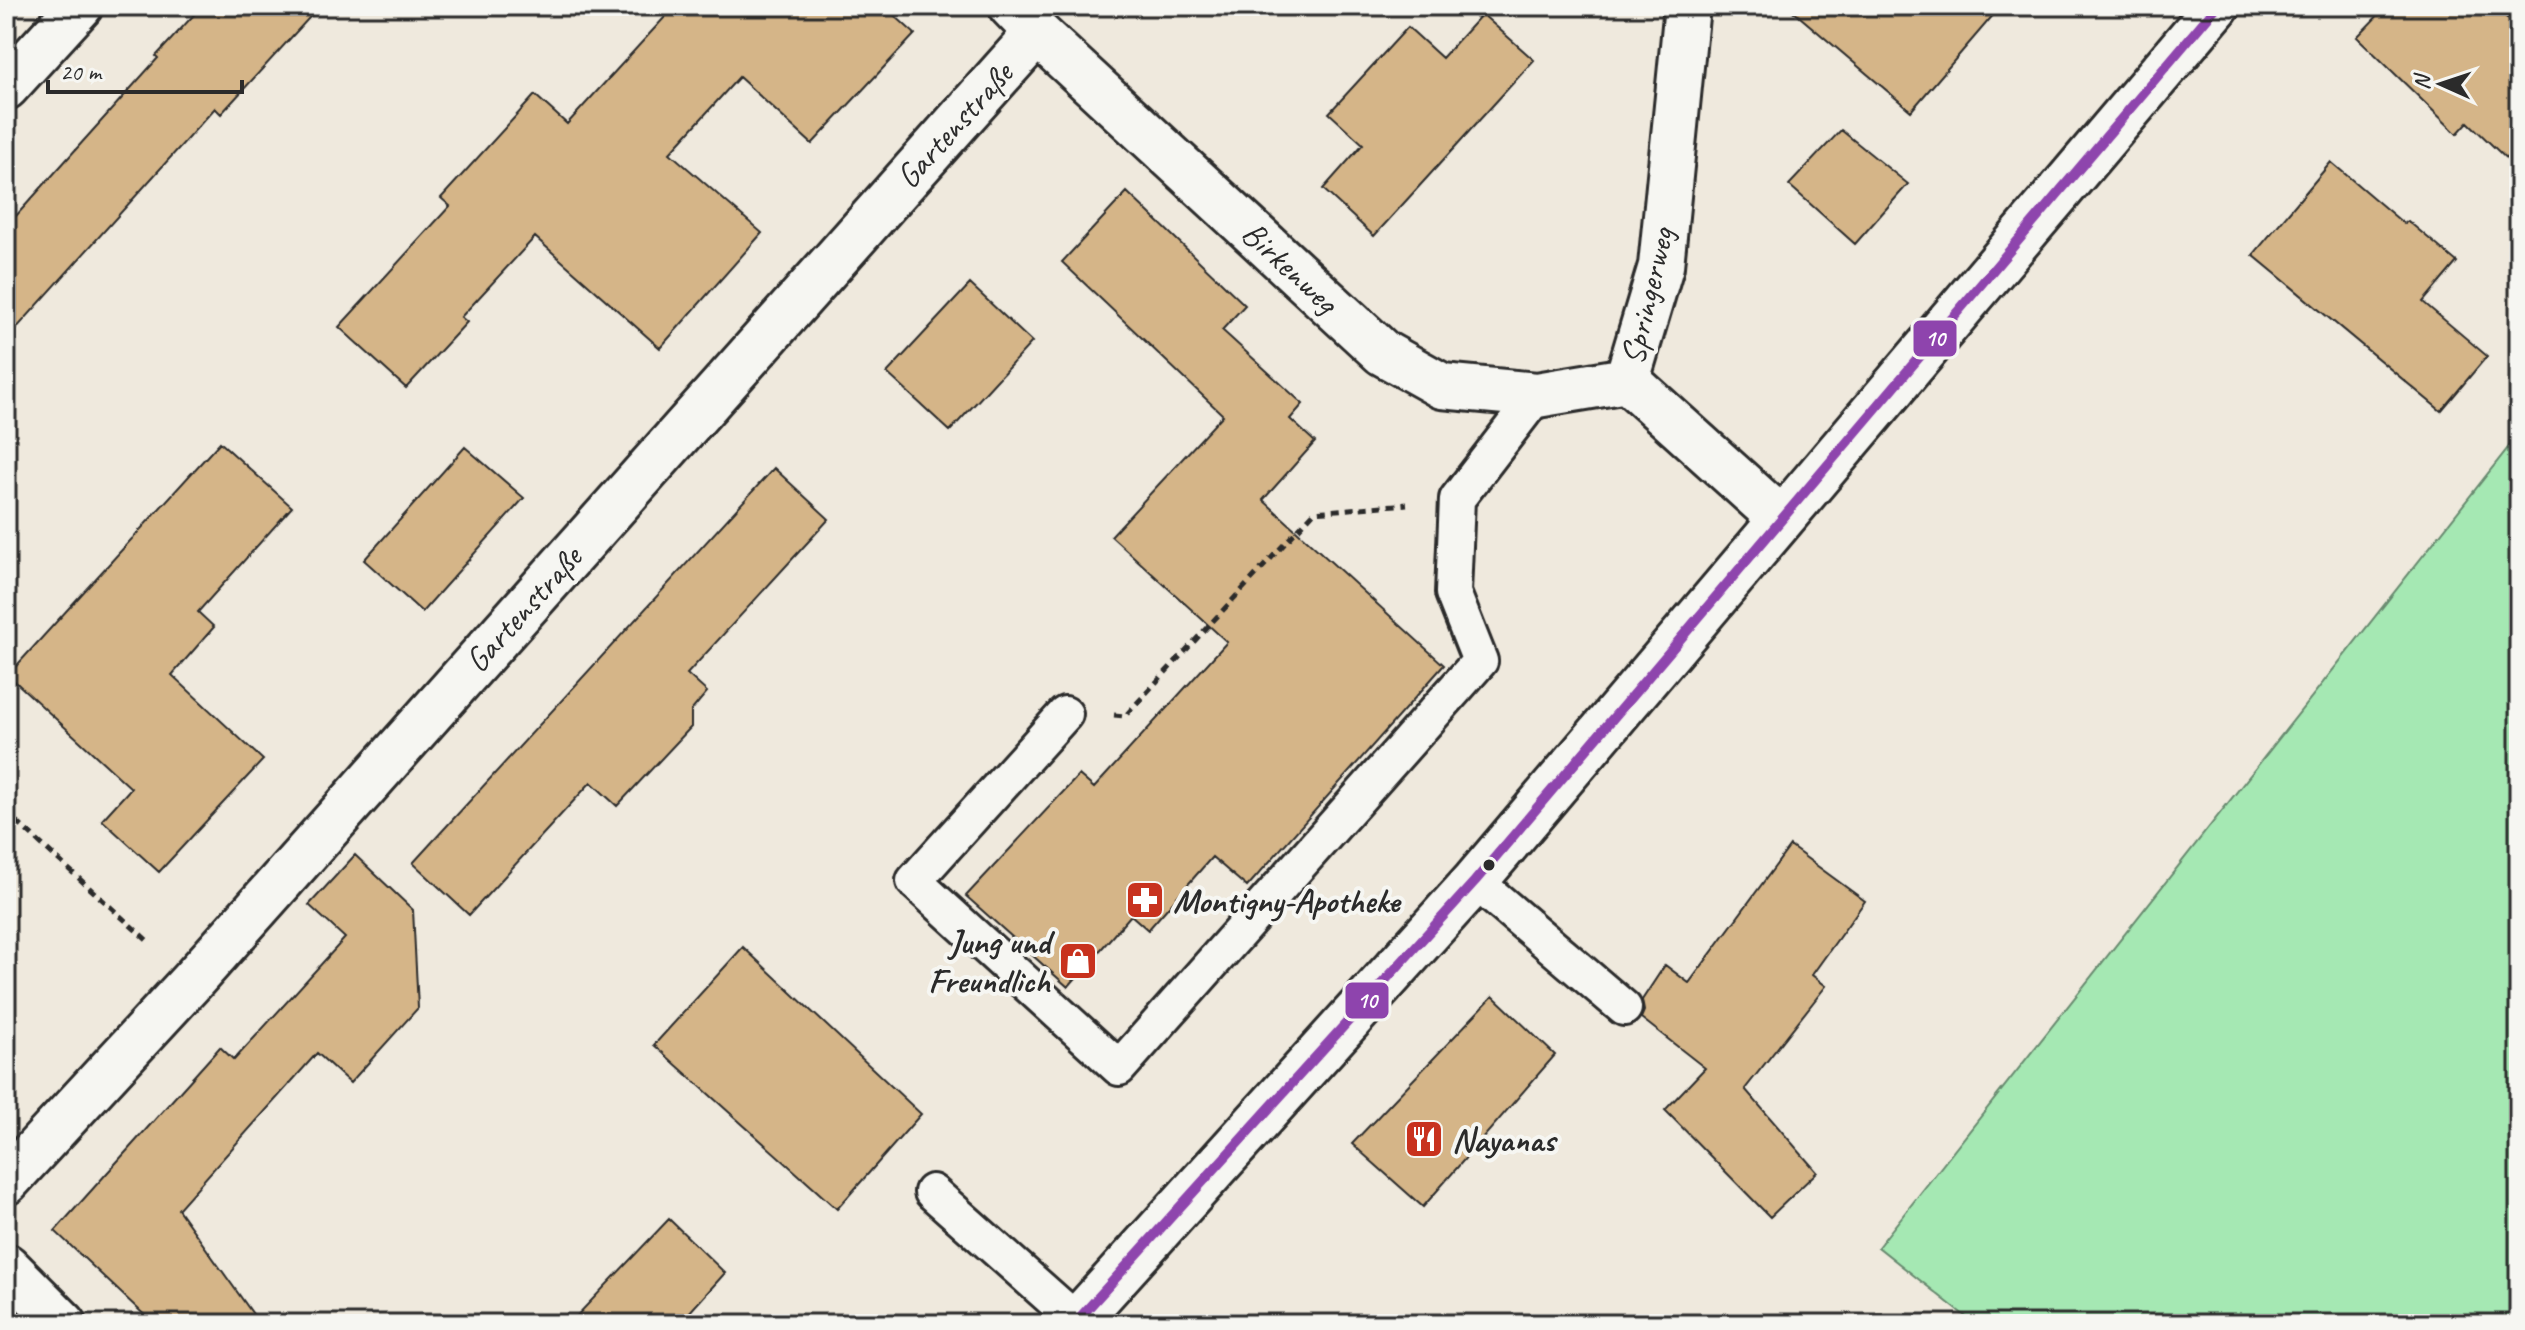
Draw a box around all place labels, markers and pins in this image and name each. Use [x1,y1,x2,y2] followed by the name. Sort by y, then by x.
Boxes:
[1481,857,1497,873] unlabelled marker
[1124,879,1166,921] pharmacy icon: Montigny-Apotheke
[1173,879,1402,922] place label: Montigny-Apotheke
[928,920,1055,1002] place label: Jung und Freundlich
[1057,940,1099,982] shop icon: Jung und Freundlich
[1403,1118,1445,1160] restaurant icon: Nayanas
[1452,1118,1558,1161] place label: Nayanas

